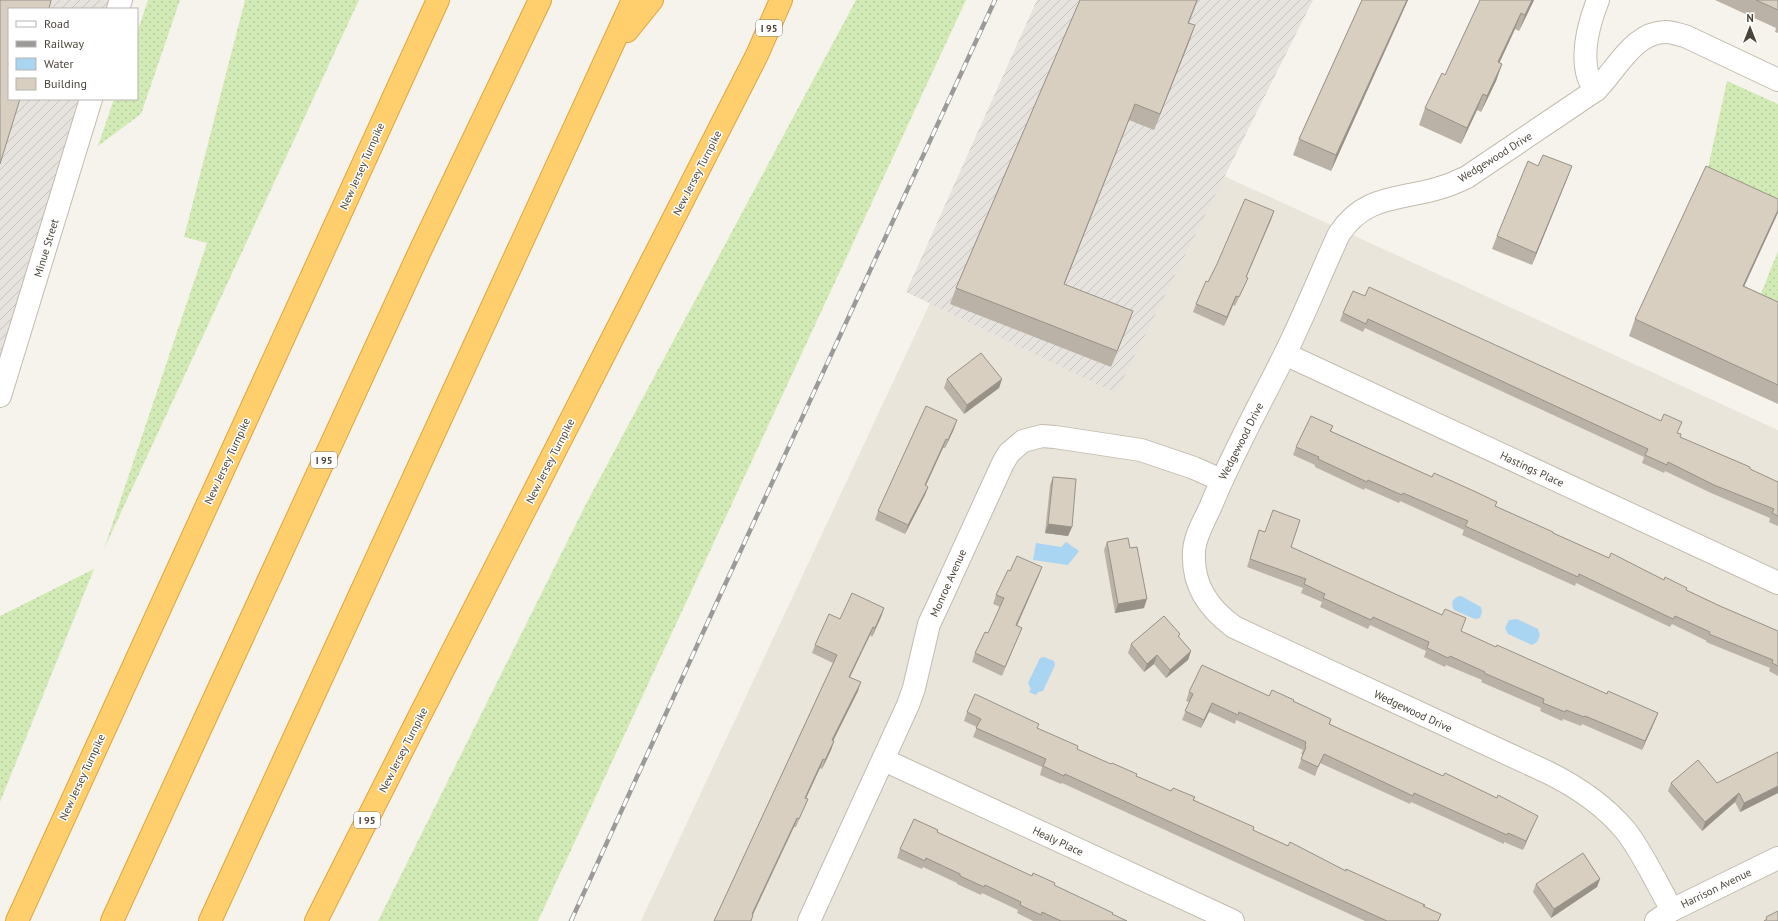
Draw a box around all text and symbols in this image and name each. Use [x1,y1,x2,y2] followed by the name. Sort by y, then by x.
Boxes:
[8,8,138,100] legend
[1730,8,1770,48] north arrow
[1746,11,1754,25] text: N
[44,16,69,31] text: Road
[756,20,782,36] road number: I 95
[44,36,84,51] text: Railway
[44,56,74,71] text: Water
[44,76,87,91] text: Building
[337,120,388,212] street label: New Jersey Turnpike
[669,128,725,218] street label: New Jersey Turnpike
[1455,128,1535,185] street label: Wedgewood Drive
[31,217,62,279] street label: Minue Street
[1216,400,1267,482] street label: Wedgewood Drive
[201,415,253,506] street label: New Jersey Turnpike
[522,416,578,506] street label: New Jersey Turnpike
[1498,448,1566,490] street label: Hastings Place
[311,452,337,468] road number: I 95
[927,547,969,619] street label: Monroe Avenue
[1372,687,1455,735] street label: Wedgewood Drive
[375,705,431,795] street label: New Jersey Turnpike
[56,731,108,822] street label: New Jersey Turnpike
[354,812,380,828] road number: I 95
[1030,823,1086,859] street label: Healy Place
[1678,865,1754,911] street label: Harrison Avenue

